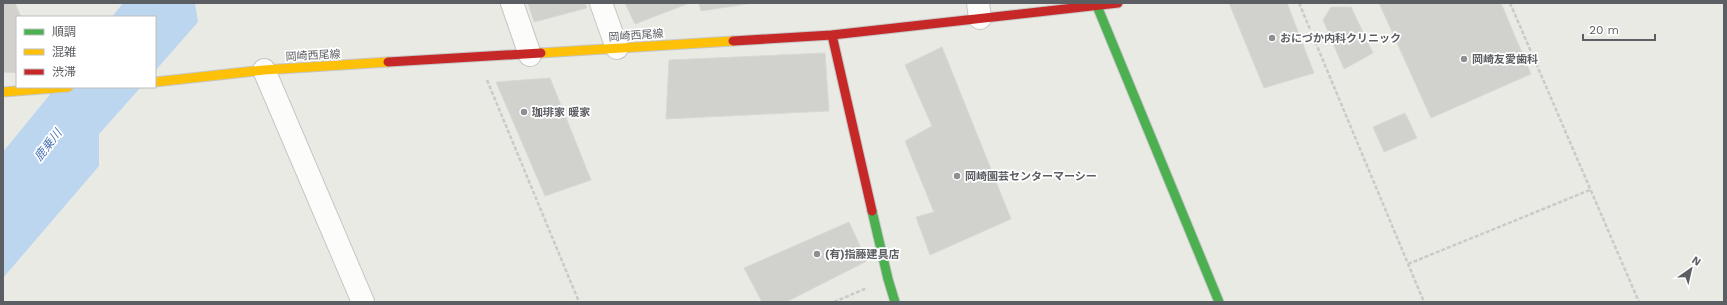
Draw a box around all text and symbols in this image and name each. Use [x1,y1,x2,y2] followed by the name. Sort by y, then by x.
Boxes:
[16,16,156,88] legend
[1583,16,1655,42] scale bar
[1589,23,1619,37] text: 20 m
[52,25,76,39] text: 順調
[608,27,664,44] street label: 岡崎西尾線
[1280,32,1401,45] place label: おにづか内科クリニック
[1267,33,1277,43] marker: おにづか内科クリニック
[52,45,76,59] text: 混雑
[285,48,341,63] street label: 岡崎西尾線
[1472,53,1538,66] place label: 岡崎友愛歯科
[1459,54,1469,64] marker: 岡崎友愛歯科
[52,65,76,79] text: 渋滞
[532,106,590,119] place label: 珈琲家 暖家
[519,107,529,117] marker: 珈琲家 暖家
[31,125,66,163] water label: 鹿乗川
[965,170,1097,183] place label: 岡崎園芸センターマーシー
[952,171,962,181] marker: 岡崎園芸センターマーシー
[825,248,900,261] place label: (有)指藤建具店
[812,249,822,259] marker: (有)指藤建具店
[1671,249,1711,289] north arrow
[1689,253,1703,269] text: N

